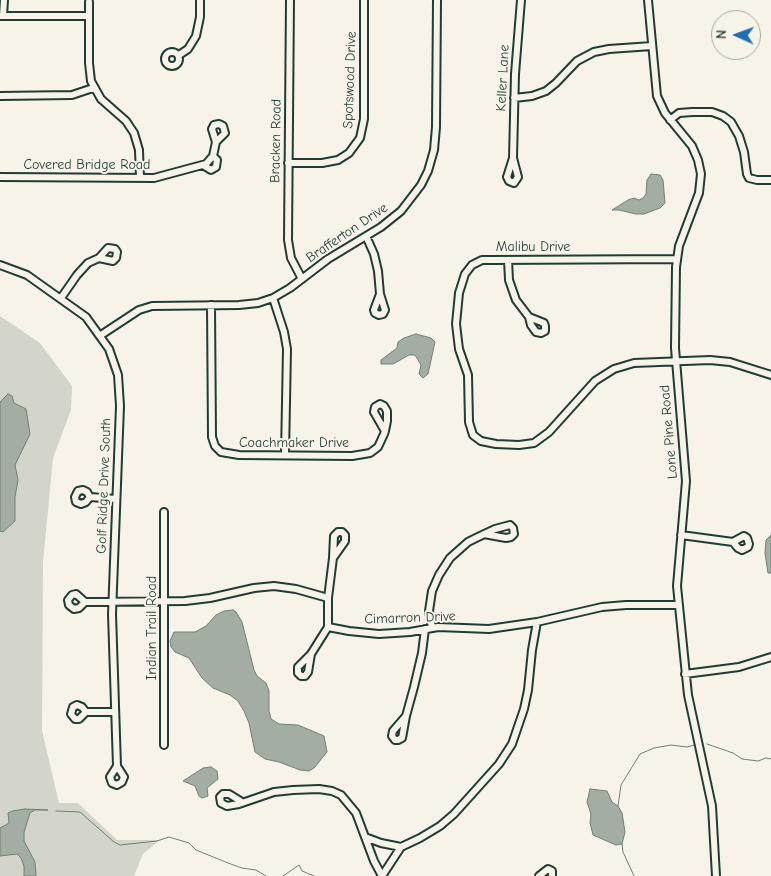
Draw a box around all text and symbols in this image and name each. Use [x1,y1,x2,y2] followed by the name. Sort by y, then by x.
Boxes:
[711,10,761,60] north arrow
[713,30,730,39] text: N
[340,31,360,129] street label: Spotswood Drive
[493,44,513,112] street label: Keller Lane
[267,99,285,183] street label: Bracken Road
[23,157,151,173] street label: Covered Bridge Road
[303,200,391,266] street label: Brafferton Drive
[496,239,570,255] street label: Malibu Drive
[657,384,681,480] street label: Lone Pine Road
[93,418,115,554] street label: Golf Ridge Drive South
[239,435,349,451] street label: Coachmaker Drive
[144,576,160,680] street label: Indian Trail Road
[364,608,456,628] street label: Cimarron Drive

